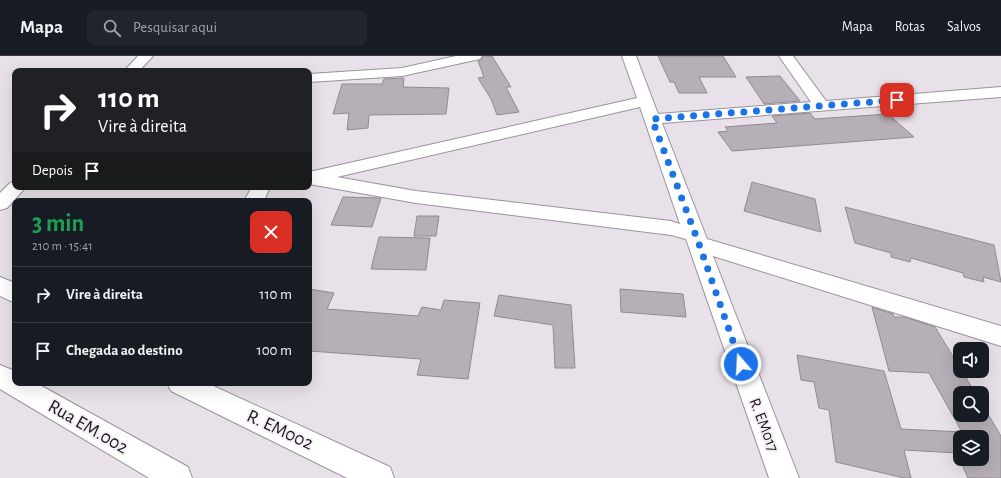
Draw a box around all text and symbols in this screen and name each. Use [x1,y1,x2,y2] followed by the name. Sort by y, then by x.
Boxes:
[87,10,367,46] search box
[101,17,123,39] icon: search
[20,18,63,37] text: Mapa
[133,20,217,35] text: Pesquisar aqui
[842,20,873,34] text: Mapa
[895,20,925,34] text: Rotas
[947,20,981,34] text: Salvos
[880,83,914,117] pin
[32,84,84,136] icon: right
[98,85,160,113] text: 110 m
[886,89,908,111] icon: arrive
[98,118,187,136] text: Vire à direita
[81,160,103,182] icon: arrive
[32,163,73,178] text: Depois
[250,211,292,253] button: close
[32,212,84,236] text: 3 min
[32,240,93,253] text: 210 m · 15:41
[32,284,54,306] icon: right
[66,287,143,302] text: Vire à direita
[259,287,292,302] text: 110 m
[32,340,54,362] icon: arrive
[953,342,989,466] map controls
[953,342,989,378] button: sound
[66,343,183,358] text: Chegada ao destino
[257,343,292,358] text: 100 m
[720,343,762,385] position arrow
[953,386,989,422] button: search
[746,396,782,454] street label: R. EM017
[45,397,132,458] street label: Rua EM.002
[244,406,316,454] street label: R. EM002
[953,430,989,466] button: layers

